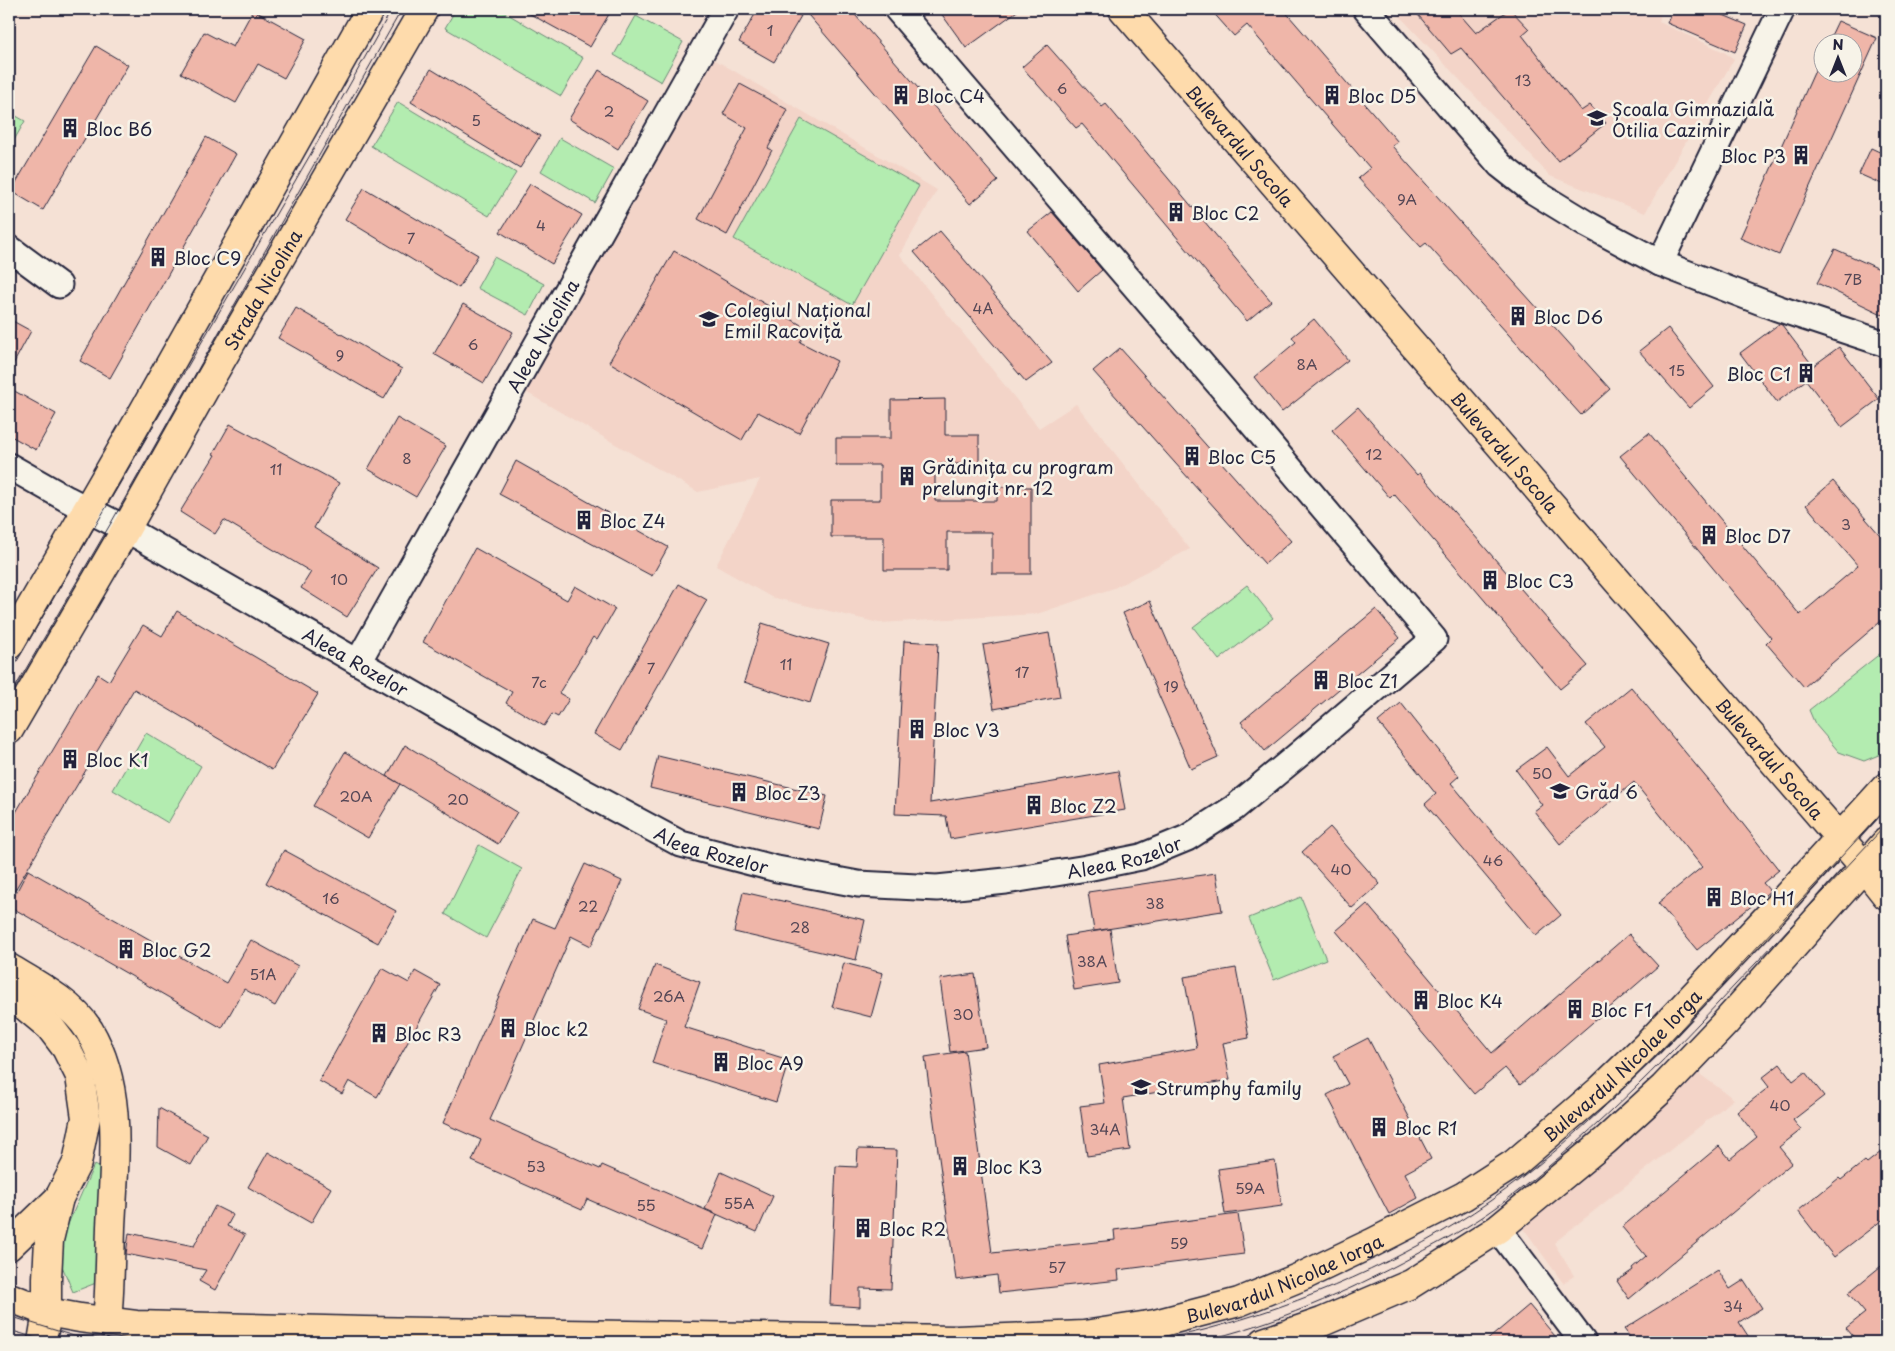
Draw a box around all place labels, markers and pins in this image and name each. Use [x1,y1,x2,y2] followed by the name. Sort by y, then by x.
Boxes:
[916,82,985,109] place label: Bloc C4
[1347,82,1416,109] place label: Bloc D5
[890,84,912,106] building icon: Bloc C4
[1321,84,1343,106] building icon: Bloc D5
[1612,95,1775,143] place label: Școala Gimnazială Otilia Cazimir
[1586,107,1608,129] school or university icon: Școala Gimnazială Otilia Cazimir
[85,115,152,142] place label: Bloc B6
[59,117,81,139] building icon: Bloc B6
[1720,142,1786,169] place label: Bloc P3
[1790,144,1812,166] building icon: Bloc P3
[1191,199,1259,226] place label: Bloc C2
[1165,201,1187,223] building icon: Bloc C2
[173,244,241,271] place label: Bloc C9
[147,246,169,268] building icon: Bloc C9
[724,296,871,344] place label: Colegiul Național Emil Racoviță
[1533,303,1603,330] place label: Bloc D6
[1507,305,1529,327] building icon: Bloc D6
[698,308,720,330] school or university icon: Colegiul Național Emil Racoviță
[1726,360,1791,387] place label: Bloc C1
[1795,362,1817,384] building icon: Bloc C1
[1207,443,1276,470] place label: Bloc C5
[1181,445,1203,467] building icon: Bloc C5
[922,453,1114,501] place label: Grădinița cu program prelungit nr. 12
[896,465,918,487] building icon: Grădinița cu program prelungit nr. 12
[599,507,666,534] place label: Bloc Z4
[573,509,595,531] building icon: Bloc Z4
[1724,522,1791,549] place label: Bloc D7
[1698,524,1720,546] building icon: Bloc D7
[1505,567,1574,594] place label: Bloc C3
[1479,569,1501,591] building icon: Bloc C3
[1336,667,1398,694] place label: Bloc Z1
[1310,669,1332,691] building icon: Bloc Z1
[932,716,1000,743] place label: Bloc V3
[906,718,928,740] building icon: Bloc V3
[85,746,149,773] place label: Bloc K1
[59,748,81,770] building icon: Bloc K1
[1575,778,1638,805] place label: Grăd 6
[754,779,821,806] place label: Bloc Z3
[1549,780,1571,802] school or university icon: Grăd 6
[728,781,750,803] building icon: Bloc Z3
[1049,792,1117,819] place label: Bloc Z2
[1023,794,1045,816] building icon: Bloc Z2
[1729,884,1794,911] place label: Bloc H1
[1703,886,1725,908] building icon: Bloc H1
[141,936,211,963] place label: Bloc G2
[115,938,137,960] building icon: Bloc G2
[1436,987,1503,1014] place label: Bloc K4
[1410,989,1432,1011] building icon: Bloc K4
[1590,996,1652,1023] place label: Bloc F1
[1564,998,1586,1020] building icon: Bloc F1
[523,1015,589,1042] place label: Bloc k2
[497,1017,519,1039] building icon: Bloc k2
[394,1020,462,1047] place label: Bloc R3
[368,1022,390,1044] building icon: Bloc R3
[736,1049,804,1076] place label: Bloc A9
[710,1051,732,1073] building icon: Bloc A9
[1156,1074,1302,1101] place label: Strumphy family
[1130,1076,1152,1098] school or university icon: Strumphy family
[1394,1114,1457,1141] place label: Bloc R1
[1368,1116,1390,1138] building icon: Bloc R1
[975,1153,1042,1180] place label: Bloc K3
[949,1155,971,1177] building icon: Bloc K3
[878,1215,946,1242] place label: Bloc R2
[852,1217,874,1239] building icon: Bloc R2

